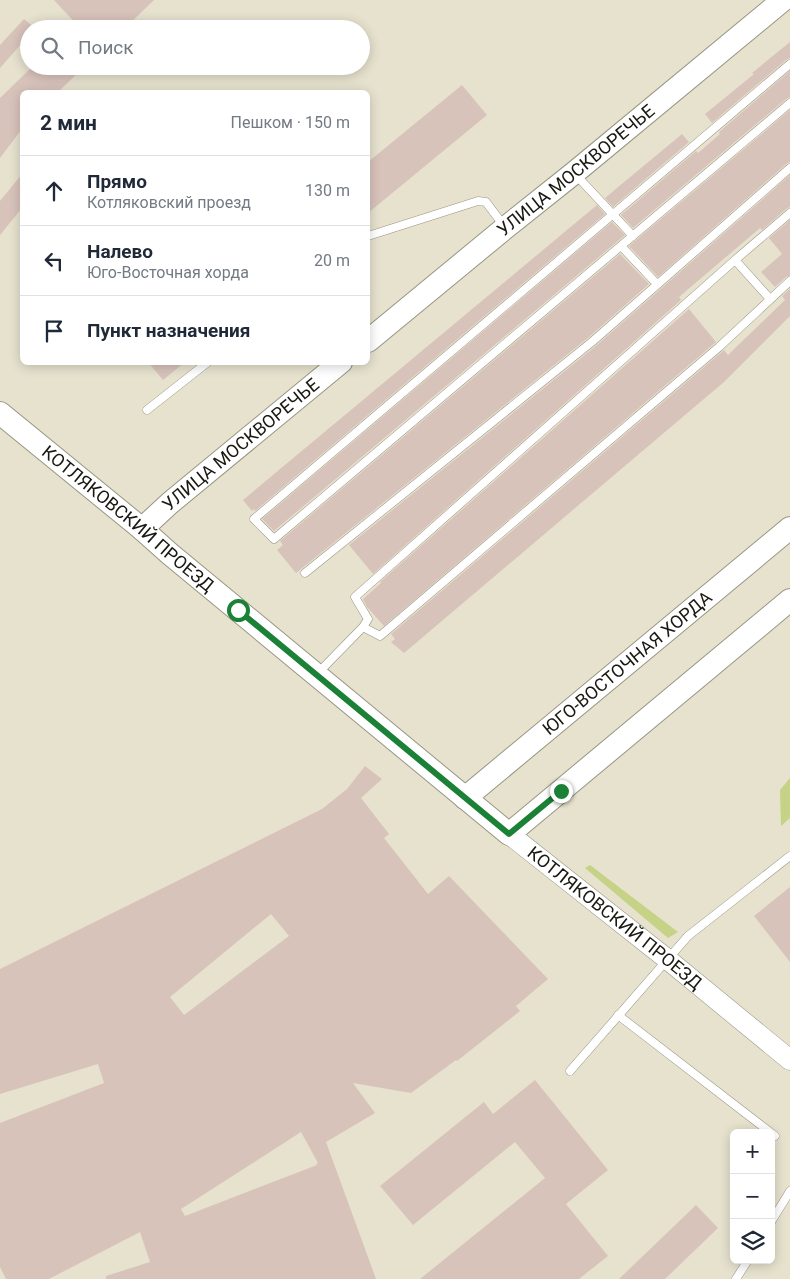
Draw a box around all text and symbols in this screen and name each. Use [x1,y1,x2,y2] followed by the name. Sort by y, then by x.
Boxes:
[20,20,370,75] search box
[38,34,66,62] icon: search
[78,36,134,59] text: Поиск
[493,100,658,240] street label: УЛИЦА МОСКВОРЕЧЬЕ
[40,111,97,135] text: 2 мин
[231,113,350,132] text: Пешком · 150 m
[87,170,147,193] text: Прямо
[40,177,68,205] icon: ahead
[305,181,350,200] text: 130 m
[87,193,251,212] text: Котляковский проезд
[87,240,153,263] text: Налево
[40,247,68,275] icon: left
[314,251,350,270] text: 20 m
[87,263,249,282] text: Юго-Восточная хорда
[40,317,68,345] icon: arrive
[87,319,250,342] text: Пункт назначения
[158,374,323,515] street label: УЛИЦА МОСКВОРЕЧЬЕ
[38,441,219,596] street label: КОТЛЯКОВСКИЙ ПРОЕЗД
[538,586,716,739] street label: ЮГО-ВОСТОЧНАЯ ХОРДА
[227,599,250,622] route start
[550,780,573,803] route end
[523,842,707,994] street label: КОТЛЯКОВСКИЙ ПРОЕЗД
[730,1129,775,1264] map controls
[730,1129,775,1174] button: +
[730,1174,775,1219] button: −
[730,1219,775,1264] button: layers

